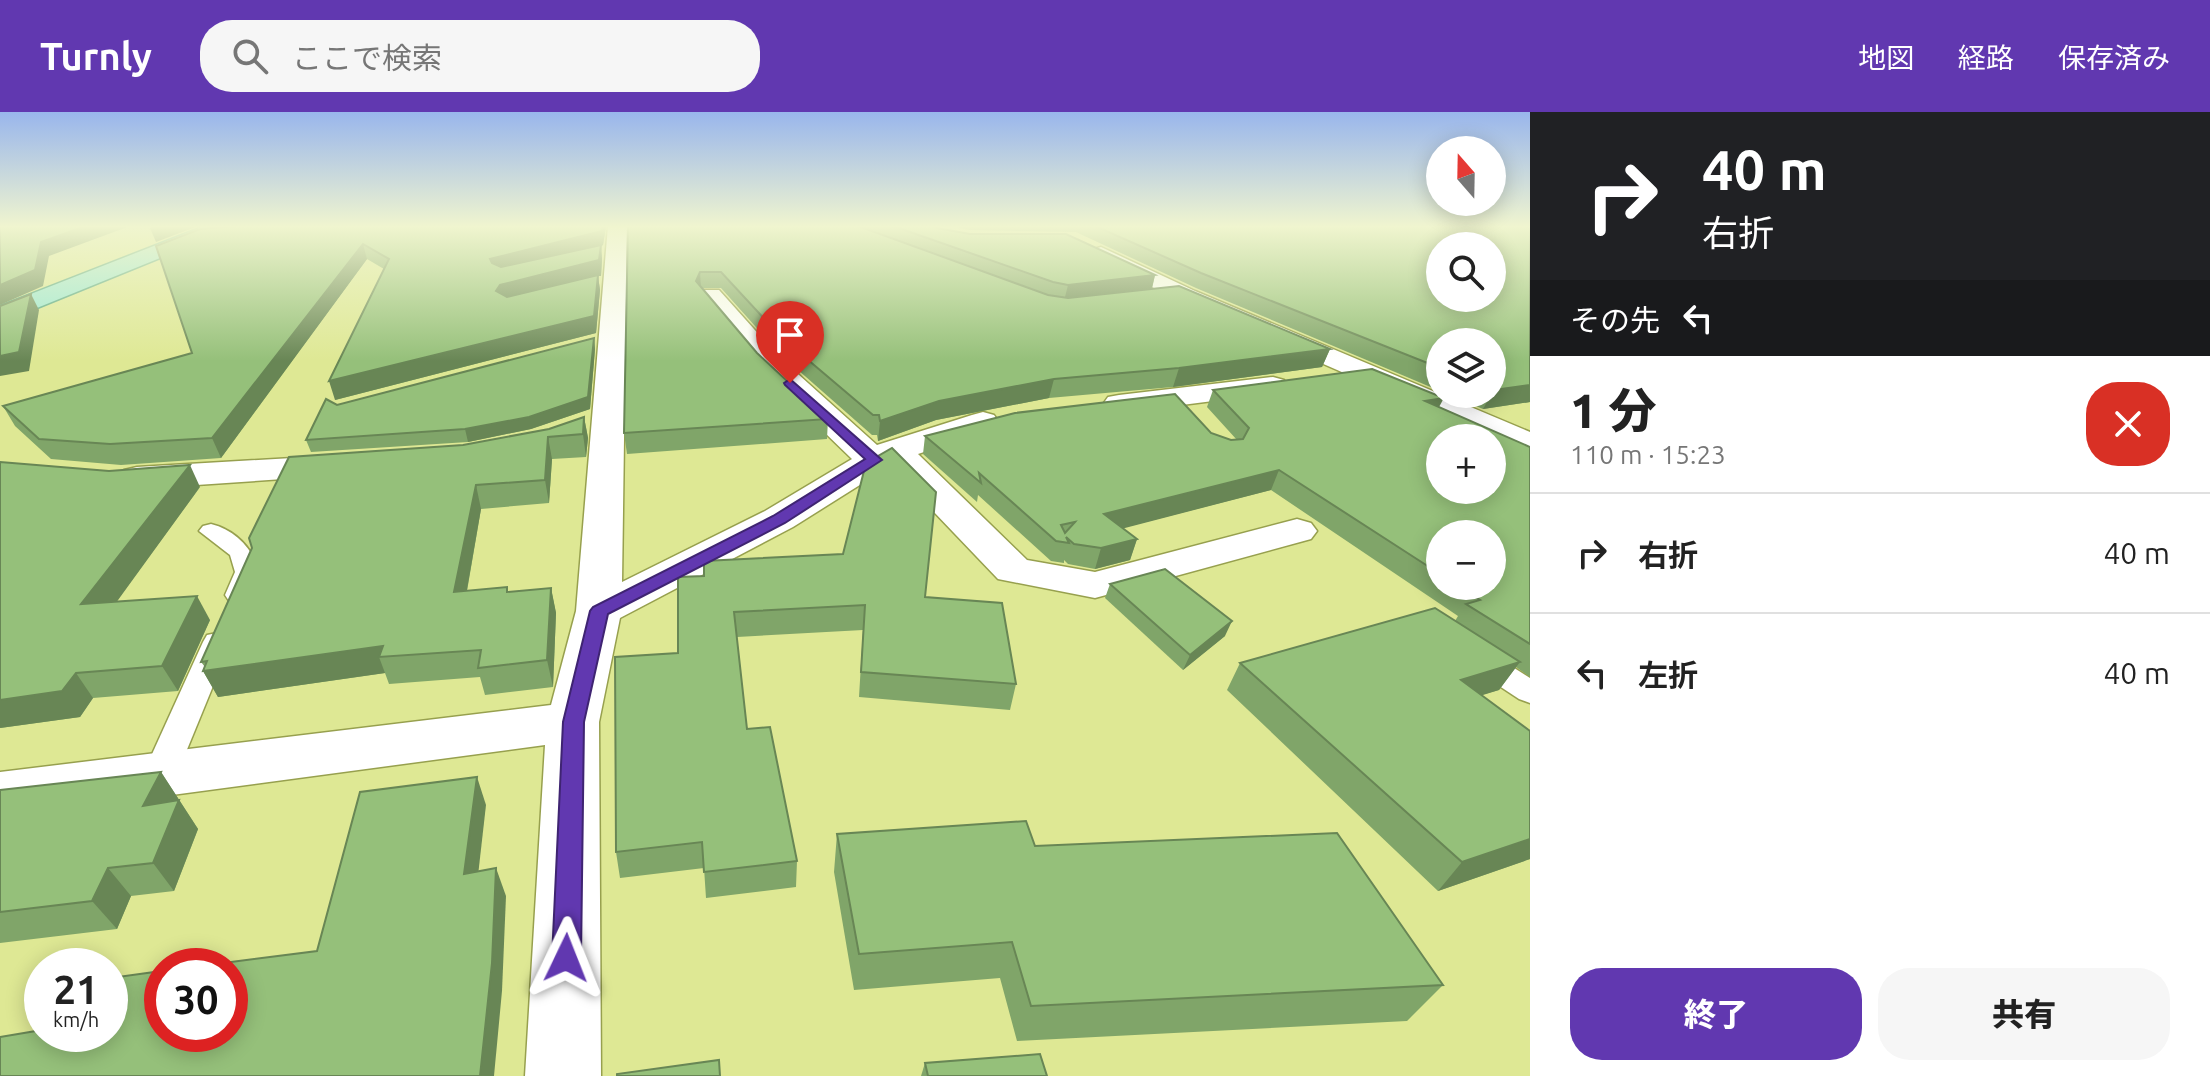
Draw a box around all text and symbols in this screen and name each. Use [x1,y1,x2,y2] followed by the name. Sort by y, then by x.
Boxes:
[200,20,760,92] search box
[228,34,272,78] icon: search
[40,35,152,77] text: Turnly
[292,41,442,75] text: ここで検索
[1858,42,1914,73] text: 地図
[1958,42,2014,73] text: 経路
[2058,42,2170,73] text: 保存済み
[1426,136,1506,216] north arrow
[1426,136,1506,600] map controls
[1702,138,1827,201] text: 40 m
[1570,144,1674,248] icon: right
[1702,212,1774,253] text: 右折
[1426,232,1506,312] button: search
[1676,296,1720,340] icon: left
[756,301,824,383] pin
[1570,303,1660,337] text: その先
[768,313,812,357] icon: arrive
[1426,328,1506,408] button: layers
[2086,382,2170,466] button: close
[1570,383,1657,437] text: 1 分
[1426,424,1506,504] button: +
[1570,440,1726,469] text: 110 m · 15:23
[1426,520,1506,600] button: −
[1570,531,1614,575] icon: right
[2103,536,2170,570] text: 40 m
[1638,538,1698,572] text: 右折
[1570,651,1614,695] icon: left
[2103,656,2170,690] text: 40 m
[1638,658,1698,692] text: 左折
[524,916,608,1000] position arrow
[144,948,248,1052] speed limit sign: 30
[53,967,99,1012] text: 21
[1570,968,1862,1060] button: 終了
[1878,968,2170,1060] button: 共有
[53,1008,99,1031] text: km/h

